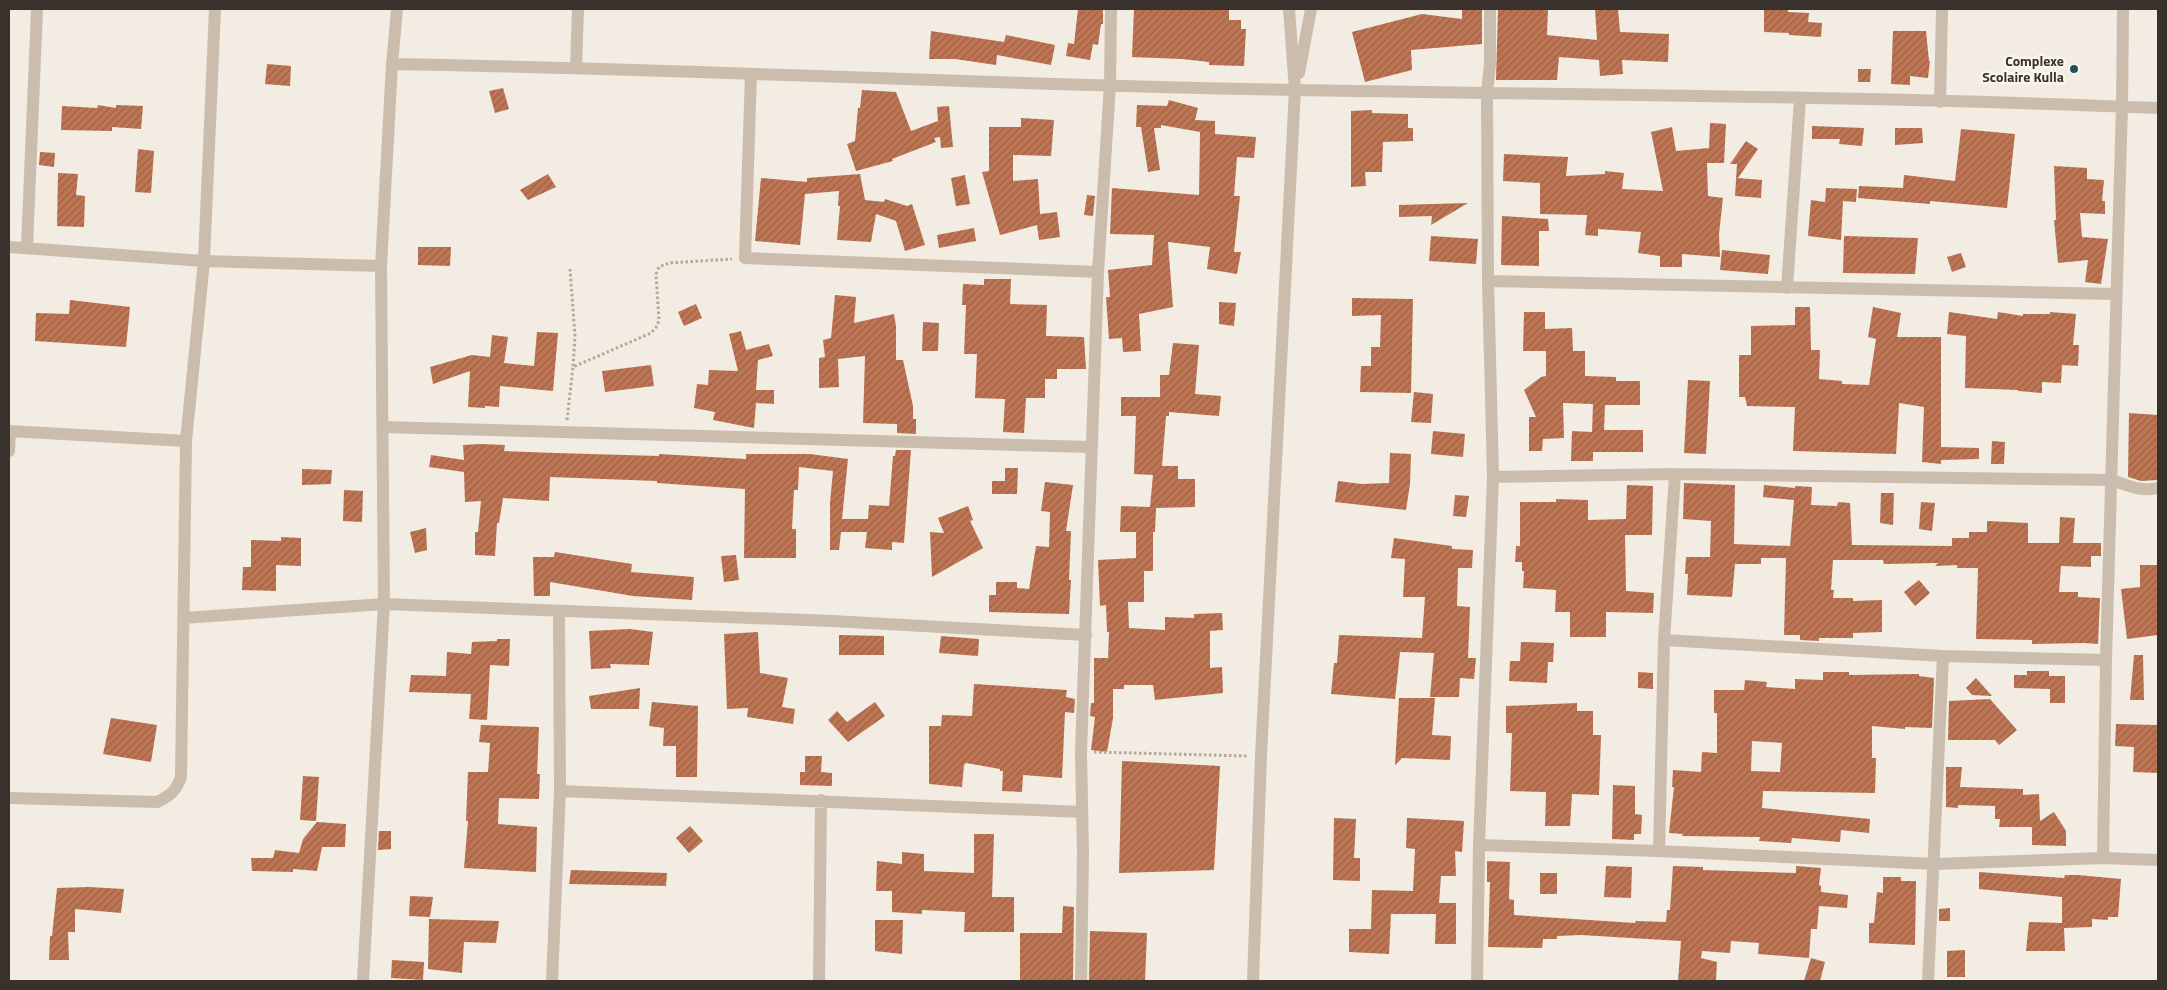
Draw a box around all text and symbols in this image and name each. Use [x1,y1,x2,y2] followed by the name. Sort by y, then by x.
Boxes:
[1982,50,2064,87] place label: Complexe Scolaire Kulla
[2068,63,2080,75] marker: Complexe Scolaire Kulla

